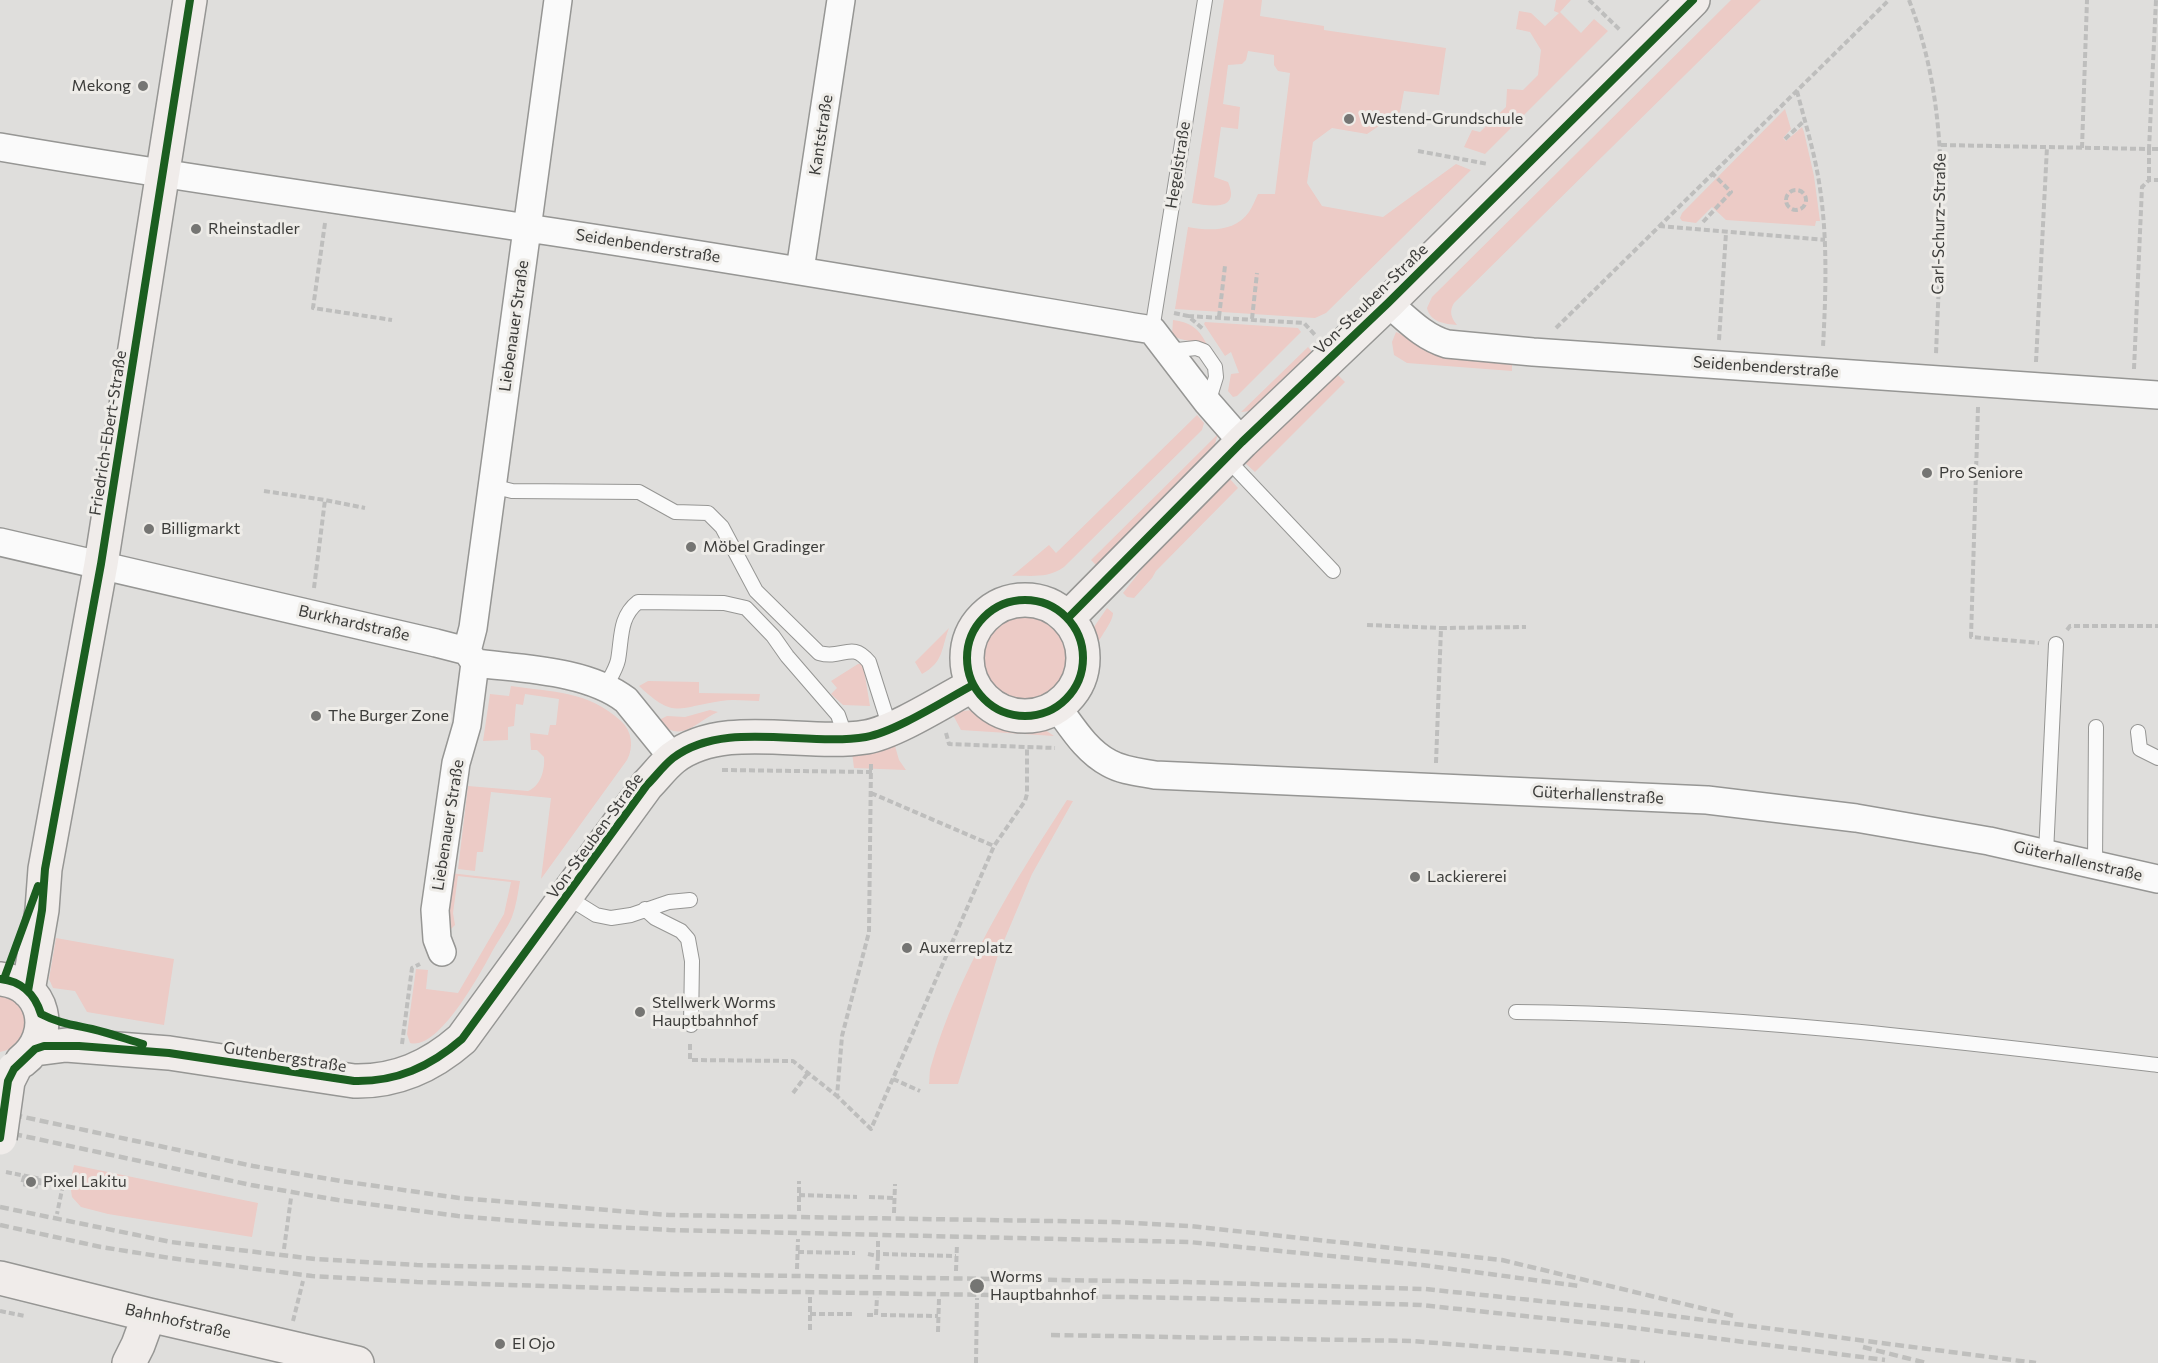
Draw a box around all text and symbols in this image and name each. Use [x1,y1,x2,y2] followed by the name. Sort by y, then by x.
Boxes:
[72,76,131,96] place label: Mekong
[136,79,150,93] marker: Mekong
[805,93,837,177] street label: Kantstraße
[1361,109,1523,129] place label: Westend-Grundschule
[1342,112,1356,126] marker: Westend-Grundschule
[1162,120,1194,210] street label: Hegelstraße
[1928,153,1950,295] street label: Carl-Schurz-Straße
[208,219,300,239] place label: Rheinstadler
[189,222,203,236] marker: Rheinstadler
[574,225,722,267] street label: Seidenbenderstraße
[1310,240,1432,358] street label: Von-Steuben-Straße
[495,259,533,393] street label: Liebenauer Straße
[85,349,131,517] street label: Friedrich-Ebert-Straße
[1692,352,1840,382] street label: Seidenbenderstraße
[1939,463,2023,483] place label: Pro Seniore
[1920,466,1934,480] marker: Pro Seniore
[161,519,240,539] place label: Billigmarkt
[142,522,156,536] marker: Billigmarkt
[703,537,825,557] place label: Möbel Gradinger
[684,540,698,554] marker: Möbel Gradinger
[296,601,412,645] street label: Burkhardstraße
[328,706,449,726] place label: The Burger Zone
[309,709,323,723] marker: The Burger Zone
[428,758,468,892] street label: Liebenauer Straße
[543,769,647,903] street label: Von-Steuben-Straße
[1532,782,1664,808] street label: Güterhallenstraße
[2012,837,2144,885] street label: Güterhallenstraße
[1427,867,1507,887] place label: Lackiererei
[1408,870,1422,884] marker: Lackiererei
[919,938,1013,958] place label: Auxerreplatz
[900,941,914,955] marker: Auxerreplatz
[652,993,776,1031] place label: Stellwerk Worms Hauptbahnhof
[633,1005,647,1019] marker: Stellwerk Worms Hauptbahnhof
[222,1038,348,1076] street label: Gutenbergstraße
[43,1172,127,1192] place label: Pixel Lakitu
[24,1175,38,1189] marker: Pixel Lakitu
[990,1267,1096,1305] place label: Worms Hauptbahnhof
[968,1277,986,1295] marker: Worms Hauptbahnhof
[123,1299,233,1343] street label: Bahnhofstraße
[512,1334,555,1354] place label: El Ojo
[493,1337,507,1351] marker: El Ojo

